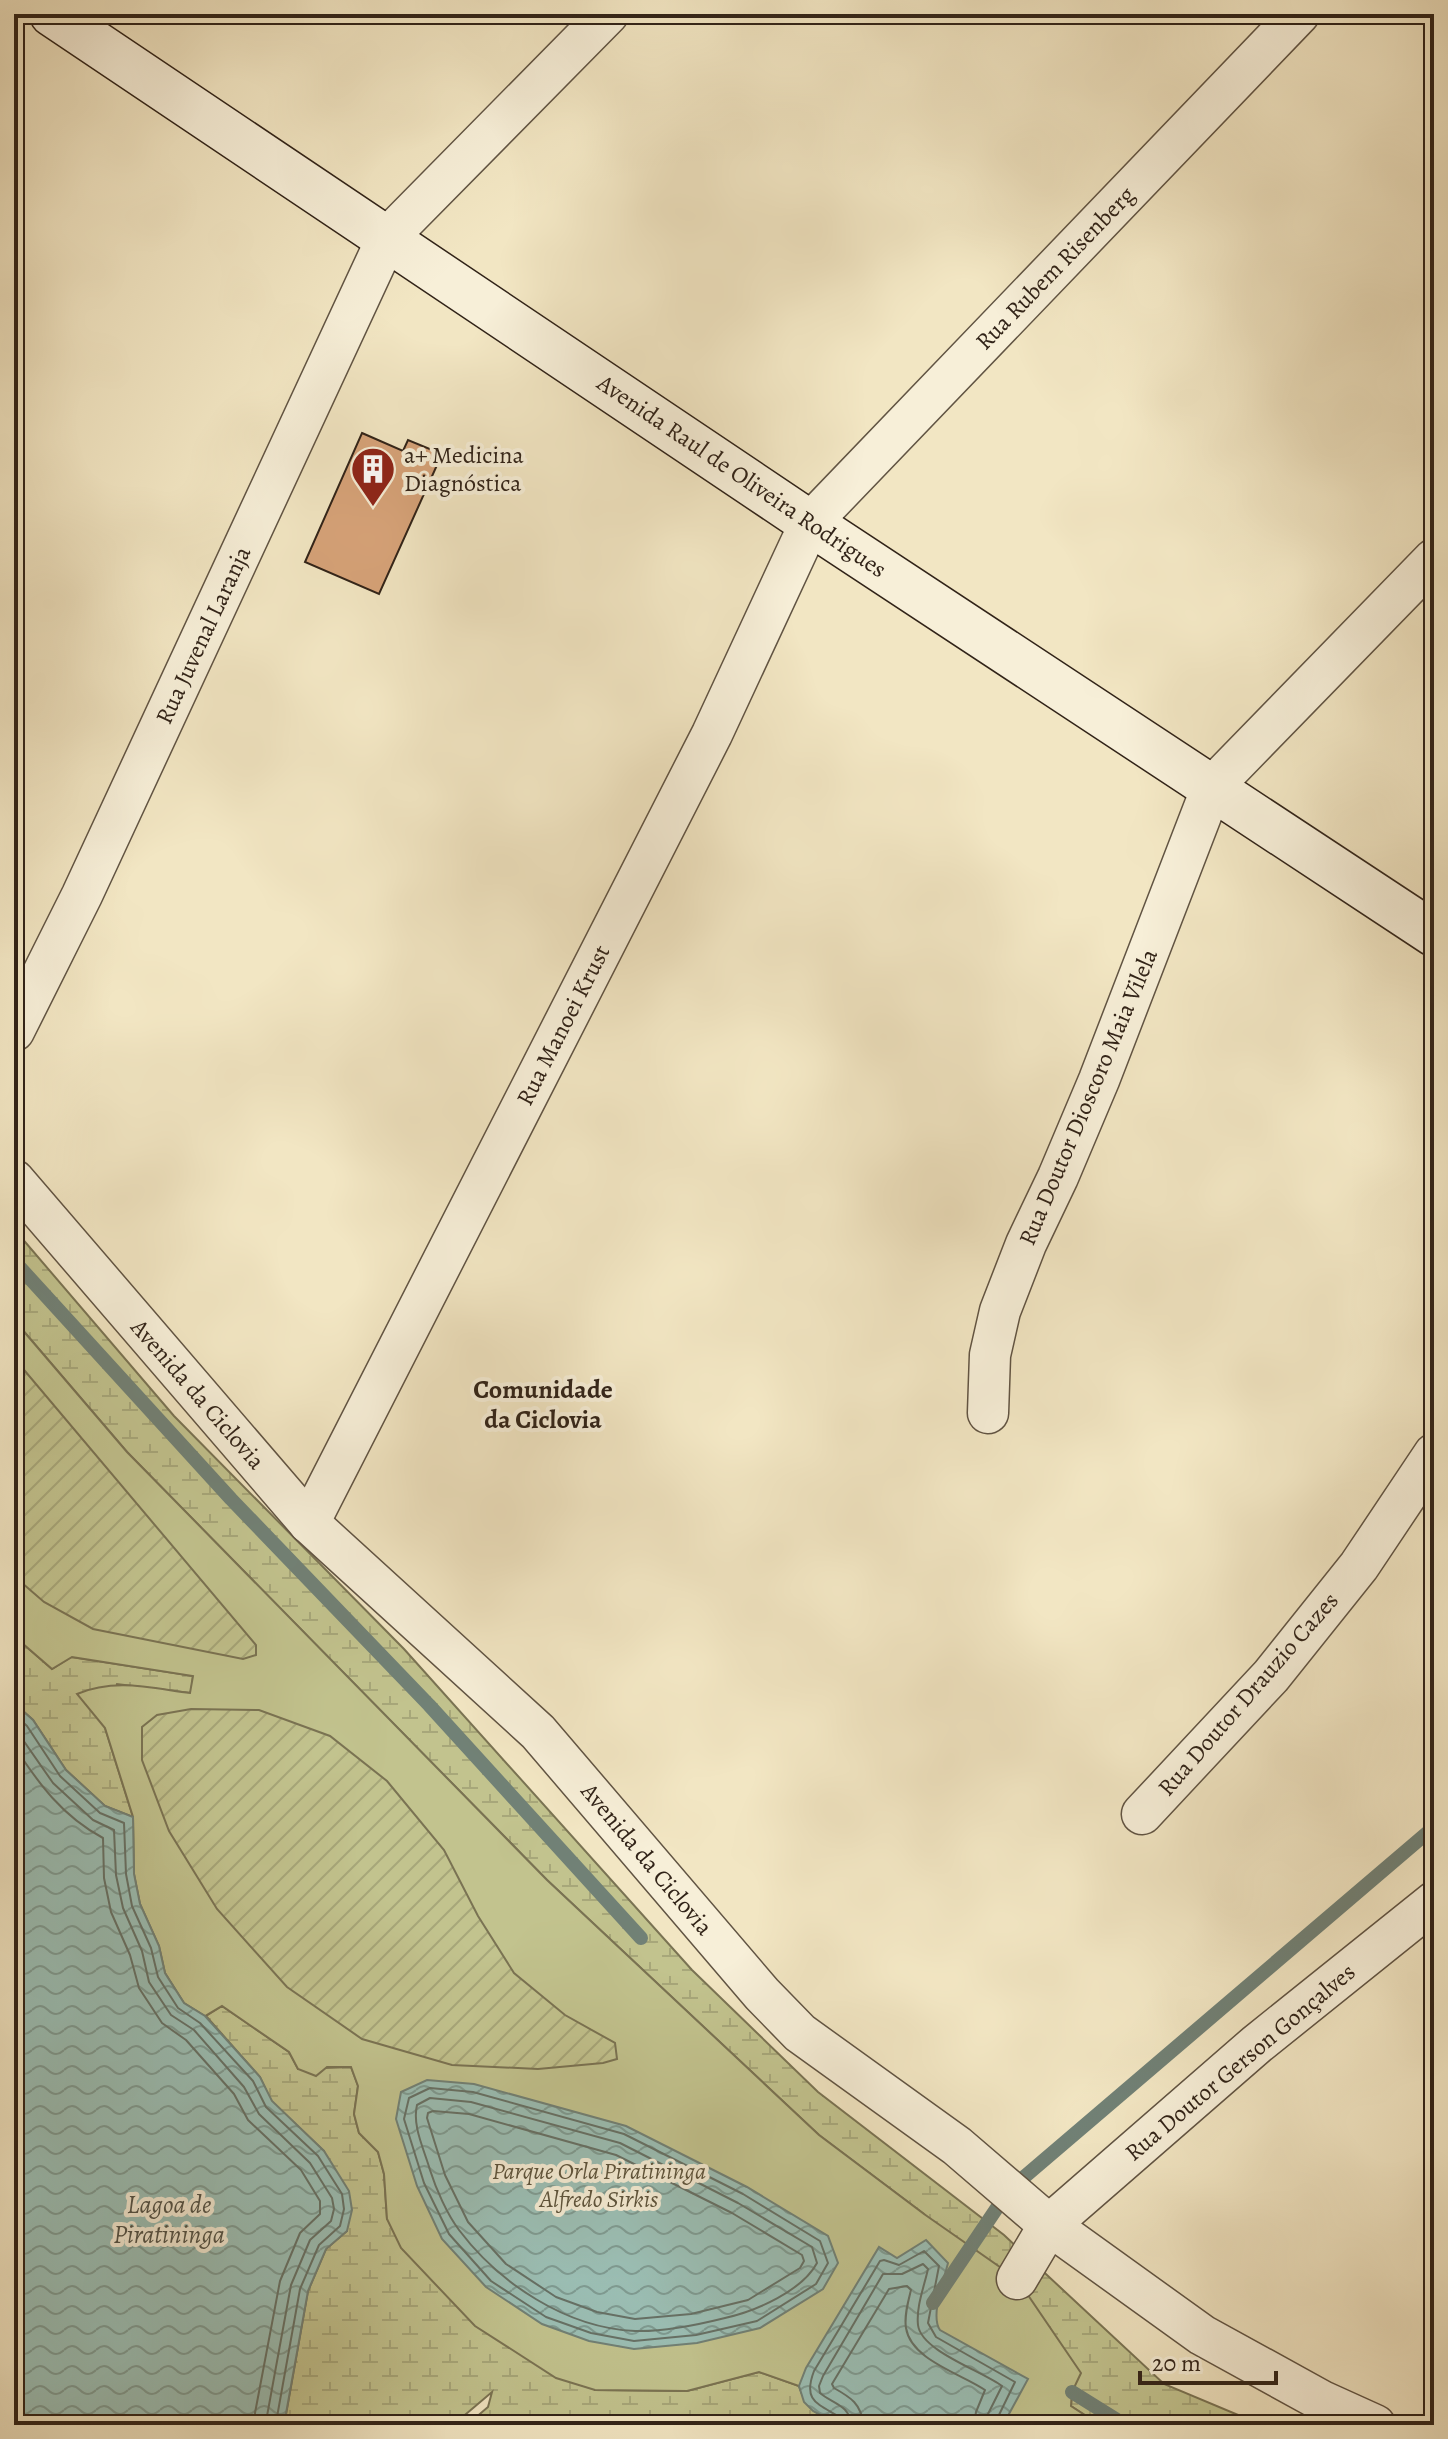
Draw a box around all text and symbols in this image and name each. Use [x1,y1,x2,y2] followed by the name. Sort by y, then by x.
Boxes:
[968,179,1142,357] street label: Rua Rubem Risenberg
[590,366,893,585] street label: Avenida Raul de Oliveira Rodrigues
[404,439,524,499] place label: a+ Medicina Diagnóstica
[349,445,397,508] building icon: a+ Medicina Diagnóstica
[148,540,259,729] street label: Rua Juvenal Laranja
[509,939,617,1111] street label: Rua Manoei Krust
[1011,943,1165,1250] street label: Rua Doutor Dioscoro Maia Vilela
[123,1311,273,1477] street label: Avenida da Ciclovia
[473,1372,613,1437] district label: Comunidade da Ciclovia
[1150,1585,1346,1803] street label: Rua Doutor Drauzio Cazes
[573,1775,721,1943] street label: Avenida da Ciclovia
[1118,1956,1362,2168] street label: Rua Doutor Gerson Gonçalves
[492,2155,706,2215] park label: Parque Orla Piratininga Alfredo Sirkis
[113,2187,225,2252] water label: Lagoa de Piratininga
[1140,2335,1276,2385] scale bar
[1152,2347,1201,2379] text: 20 m

